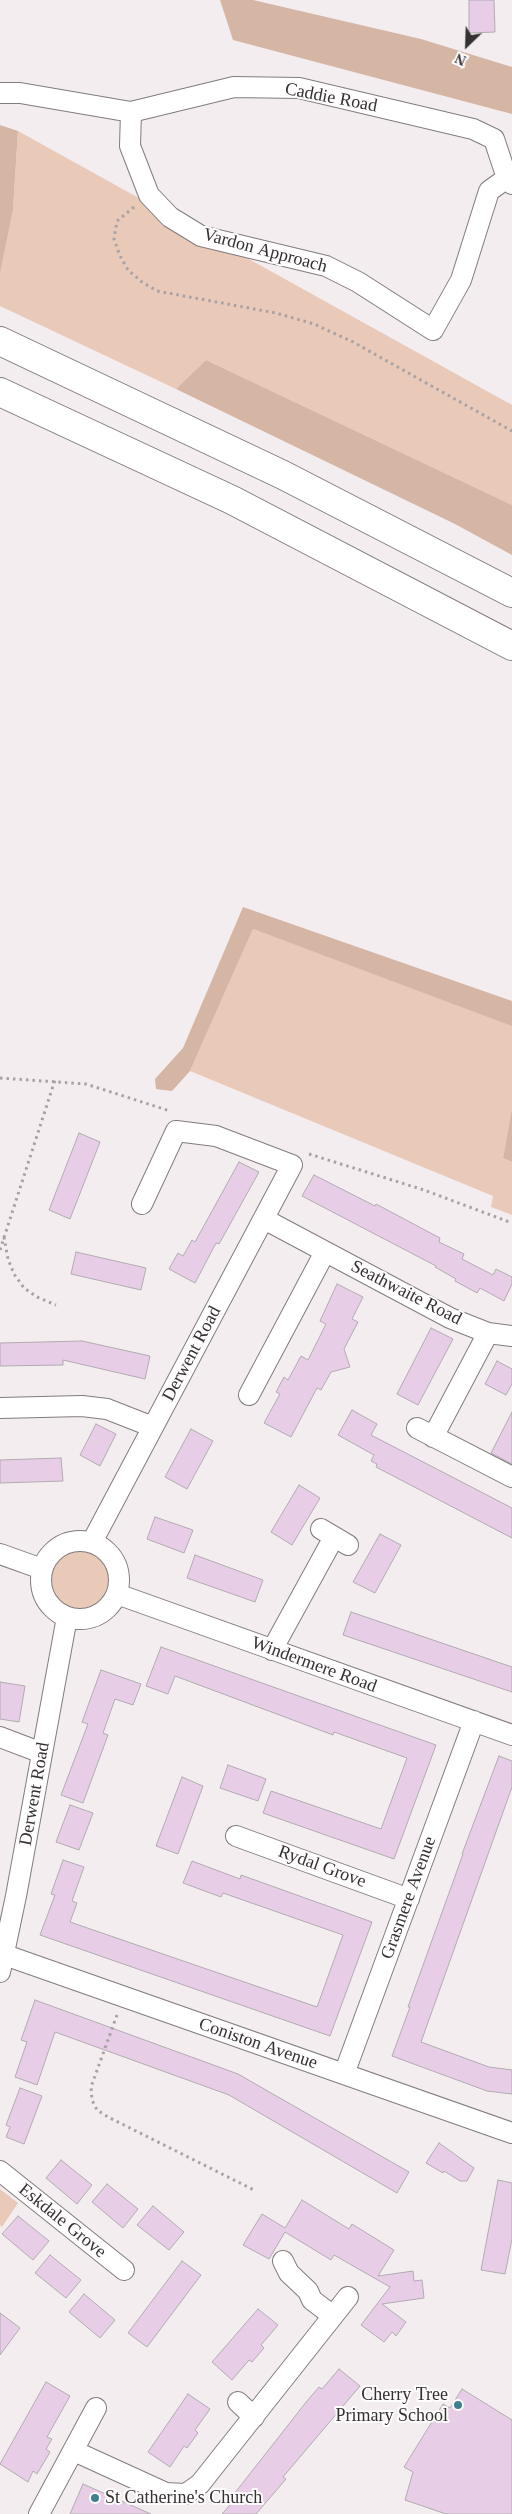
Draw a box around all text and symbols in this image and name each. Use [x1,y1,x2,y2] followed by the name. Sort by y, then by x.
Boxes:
[442,20,492,70] north arrow
[453,50,468,68] text: N
[283,78,379,118] street label: Caddie Road
[201,224,329,278] street label: Vardon Approach
[347,1256,465,1330] street label: Seathwaite Road
[158,1303,226,1405] street label: Derwent Road
[248,1632,380,1698] street label: Windermere Road
[15,1741,55,1847] street label: Derwent Road
[377,1834,441,1962] street label: Grasmere Avenue
[275,1841,369,1893] street label: Rydal Grove
[196,2014,320,2074] street label: Coniston Avenue
[14,2179,110,2263] street label: Eskdale Grove
[336,2384,448,2426] place label: Cherry Tree Primary School
[452,2399,464,2411] marker: Cherry Tree Primary School
[105,2487,262,2509] place label: St Catherine's Church
[89,2492,101,2504] marker: St Catherine's Church

